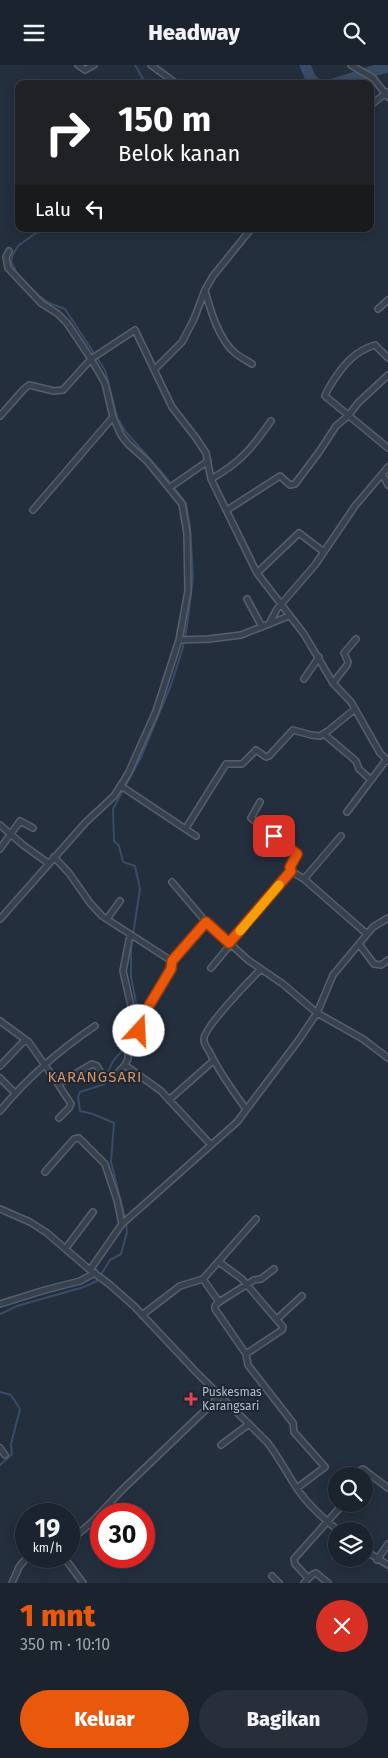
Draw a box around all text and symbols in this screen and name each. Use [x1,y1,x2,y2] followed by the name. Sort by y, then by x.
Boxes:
[20,19,48,47] icon: menu
[148,19,240,46] text: Headway
[340,19,368,47] icon: search
[118,98,211,140] text: 150 m
[35,100,100,165] icon: right
[118,140,240,167] text: Belok kanan
[81,195,109,223] icon: left
[35,198,71,221] text: Lalu
[253,815,295,857] pin
[260,822,288,850] icon: arrive
[112,1004,164,1056] position arrow
[47,1068,143,1086] district label: KARANGSARI
[202,1385,262,1413] place label: Puskesmas Karangsari
[184,1392,198,1406] marker: Puskesmas Karangsari
[328,1467,373,1567] map controls
[328,1467,373,1512] button: search
[90,1503,155,1568] speed limit sign: 30
[35,1514,60,1544] text: 19
[328,1522,373,1567] button: layers
[33,1541,62,1555] text: km/h
[20,1598,95,1634] text: 1 mnt
[316,1600,368,1652] button: close
[20,1635,110,1654] text: 350 m · 10:10
[20,1690,189,1748] button: Keluar
[199,1690,368,1748] button: Bagikan

